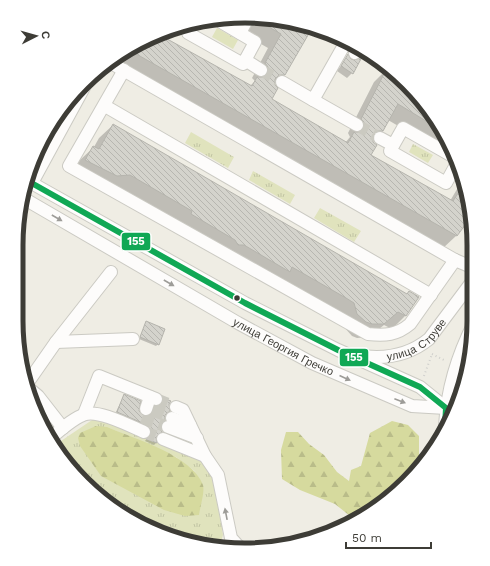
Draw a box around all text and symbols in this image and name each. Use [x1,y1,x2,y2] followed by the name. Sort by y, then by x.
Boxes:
[16,16,56,56] north arrow
[39,30,52,40] text: С
[51,214,63,221] one-way arrow
[121,232,151,251] line badge: 155
[127,235,145,248] text: 155
[163,280,175,287] one-way arrow
[232,293,242,303] unlabelled marker
[231,315,336,378] street label: улица Георгия Гречко
[386,316,449,363] street label: улица Струве
[339,348,369,367] line badge: 155
[345,351,363,364] text: 155
[339,375,351,381] one-way arrow
[394,398,406,404] one-way arrow
[223,508,229,521] one-way arrow
[346,524,431,550] scale bar
[352,531,382,545] text: 50 m

